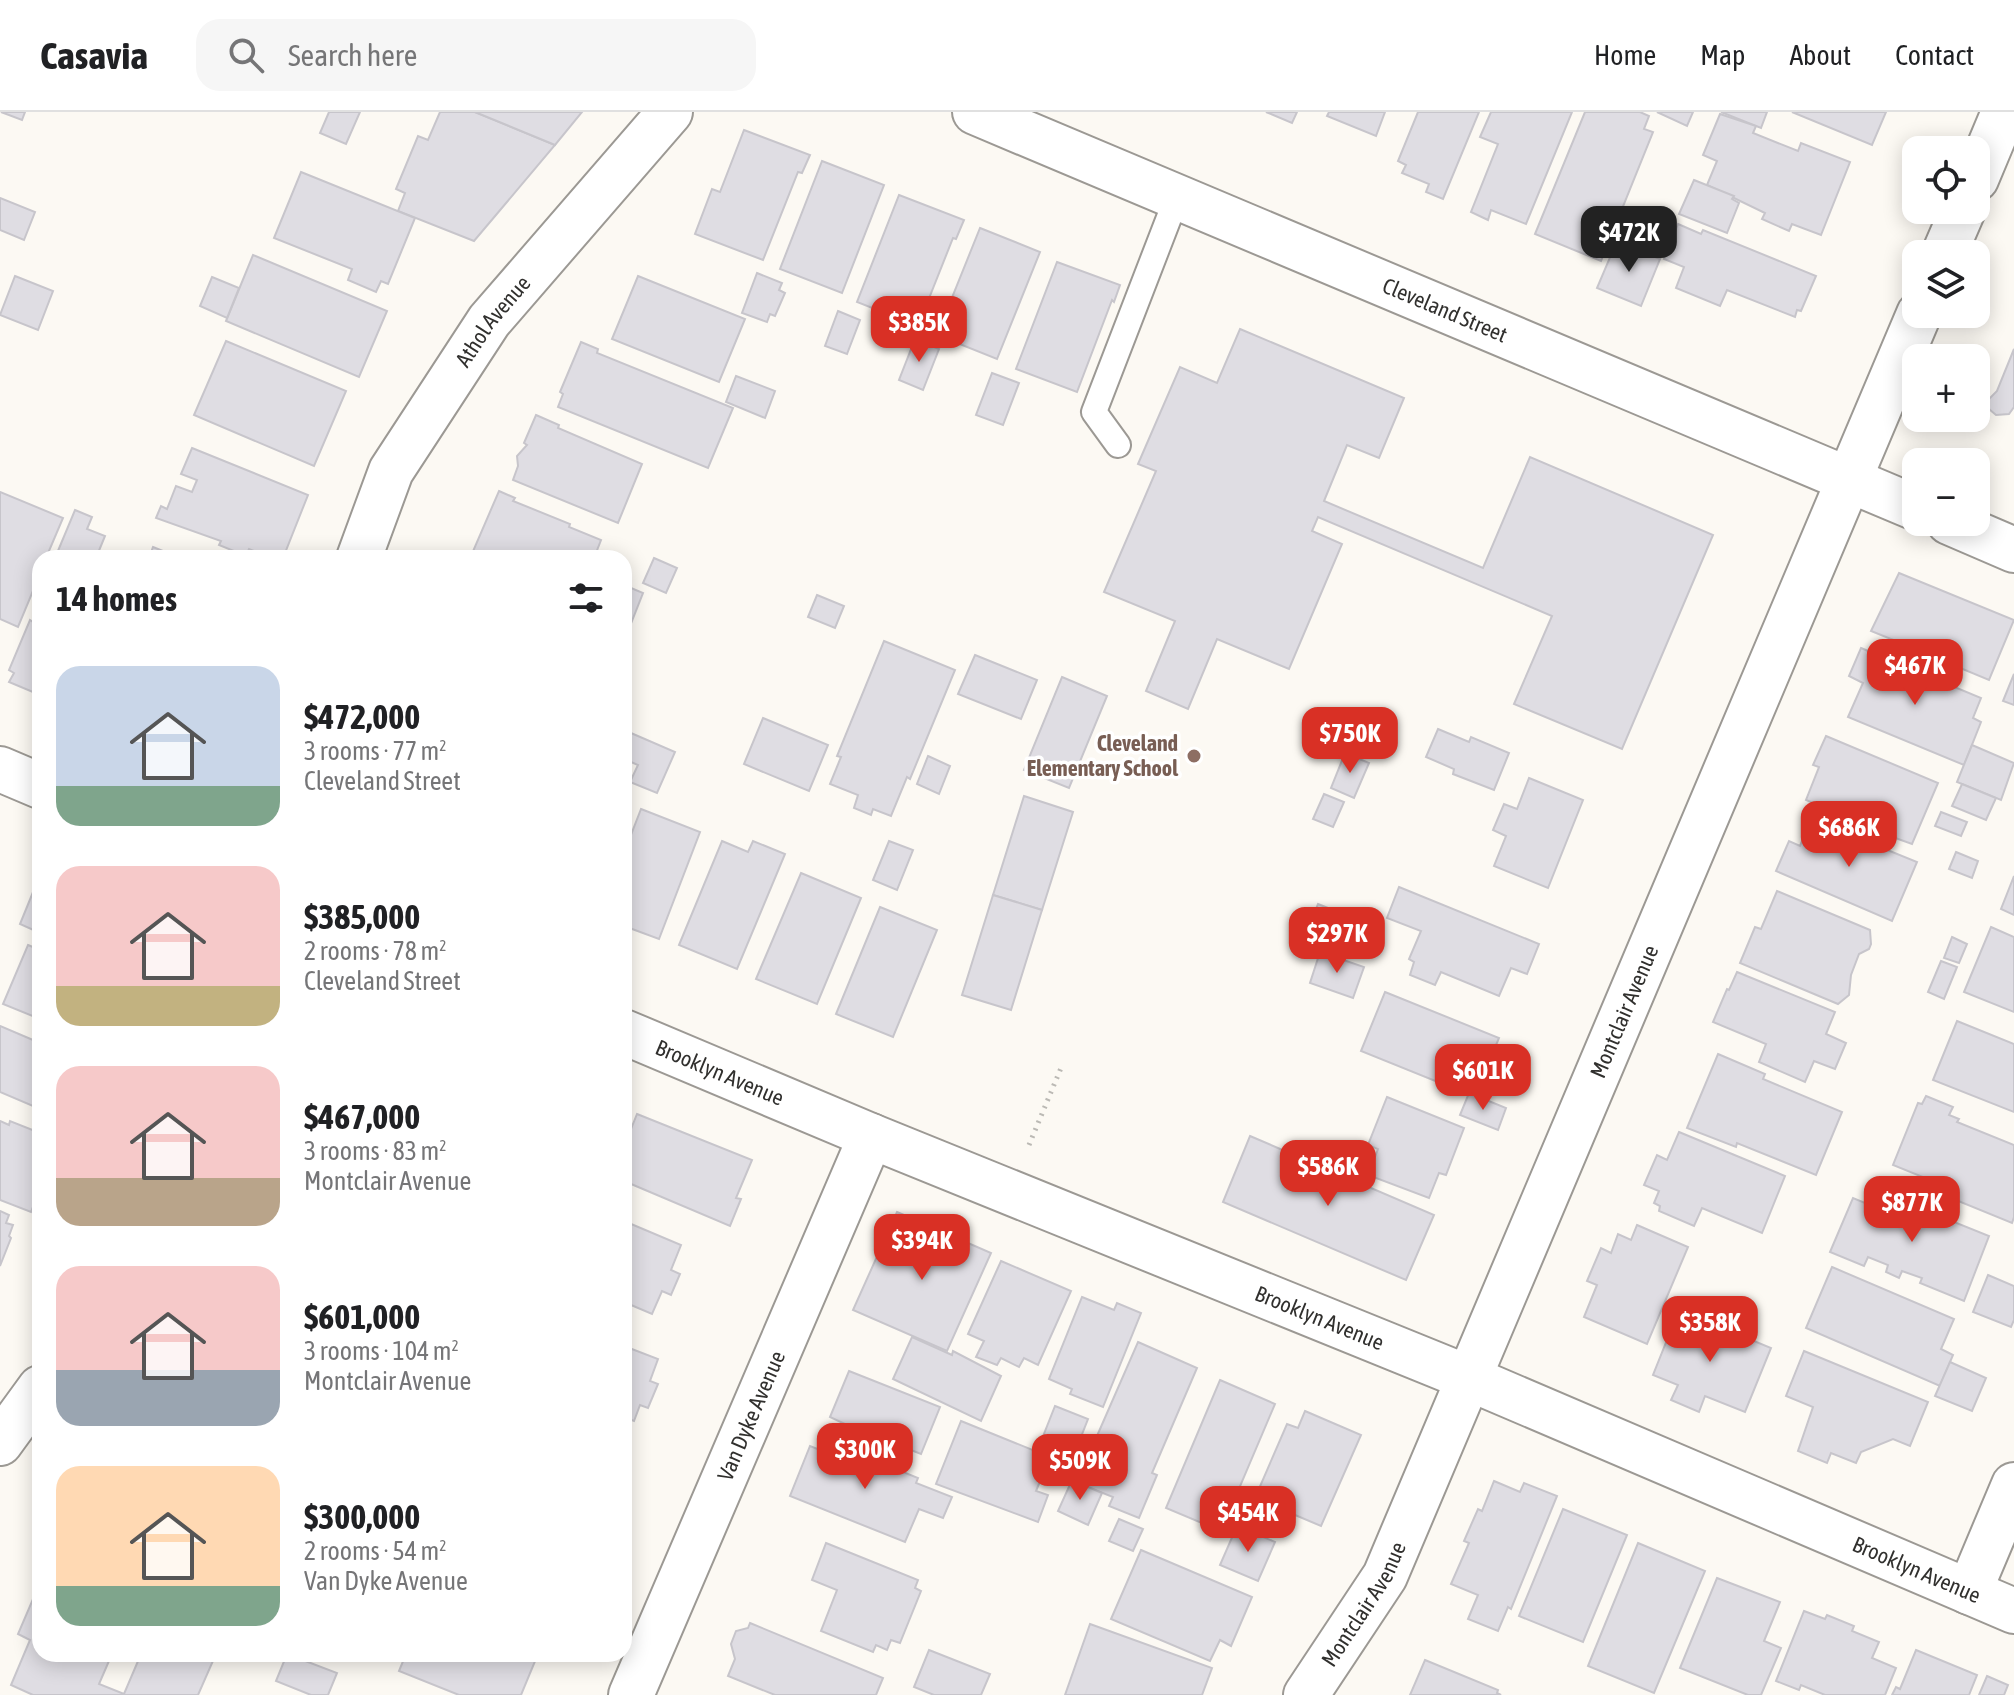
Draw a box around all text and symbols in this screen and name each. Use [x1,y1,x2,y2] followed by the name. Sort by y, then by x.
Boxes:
[196,19,756,91] search box
[224,33,268,77] icon: search
[40,34,148,77] text: Casavia
[288,38,417,72] text: Search here
[1594,39,1656,71] text: Home
[1700,39,1745,71] text: Map
[1789,39,1851,71] text: About
[1895,39,1974,71] text: Contact
[1902,136,1990,536] map controls
[1902,136,1990,224] button: locate
[1573,206,1685,274] pin: $472K
[1599,217,1659,247] text: $472K
[1902,240,1990,328] button: layers
[450,270,536,372] street label: Athol Avenue
[1379,272,1511,348] street label: Cleveland Street
[863,296,975,364] pin: $385K
[889,307,949,337] text: $385K
[1902,344,1990,432] button: +
[1902,448,1990,536] button: −
[564,576,608,620] icon: filters
[56,579,177,618] text: 14 homes
[1859,639,1971,707] pin: $467K
[1885,650,1945,680] text: $467K
[304,697,420,736] text: $472,000
[120,698,216,794] icon: home
[1294,707,1406,775] pin: $750K
[1320,718,1380,748] text: $750K
[1027,730,1179,781] place label: Cleveland Elementary School
[304,736,446,766] text: 3 rooms · 77 m²
[1185,747,1203,765] marker: Cleveland Elementary School
[304,766,461,796] text: Cleveland Street
[1793,801,1905,869] pin: $686K
[1819,812,1879,842] text: $686K
[304,897,420,936] text: $385,000
[120,898,216,994] icon: home
[1281,907,1393,975] pin: $297K
[1307,918,1367,948] text: $297K
[304,936,446,966] text: 2 rooms · 78 m²
[1584,941,1664,1082] street label: Montclair Avenue
[304,966,461,996] text: Cleveland Street
[652,1034,788,1111] street label: Brooklyn Avenue
[1427,1044,1539,1112] pin: $601K
[1453,1055,1513,1085] text: $601K
[304,1097,420,1136] text: $467,000
[120,1098,216,1194] icon: home
[304,1136,446,1166] text: 3 rooms · 83 m²
[1272,1140,1384,1208] pin: $586K
[1298,1151,1358,1181] text: $586K
[304,1166,471,1196] text: Montclair Avenue
[1856,1176,1968,1244] pin: $877K
[1882,1187,1942,1217] text: $877K
[866,1214,978,1282] pin: $394K
[892,1225,952,1255] text: $394K
[1251,1280,1388,1355] street label: Brooklyn Avenue
[1654,1296,1766,1364] pin: $358K
[304,1297,420,1336] text: $601,000
[120,1298,216,1394] icon: home
[1680,1307,1740,1337] text: $358K
[304,1336,459,1366] text: 3 rooms · 104 m²
[712,1347,790,1484] street label: Van Dyke Avenue
[304,1366,471,1396] text: Montclair Avenue
[809,1423,921,1491] pin: $300K
[835,1434,895,1464] text: $300K
[1024,1434,1136,1502] pin: $509K
[1050,1445,1110,1475] text: $509K
[1192,1486,1304,1554] pin: $454K
[304,1497,420,1536] text: $300,000
[1218,1497,1278,1527] text: $454K
[120,1498,216,1594] icon: home
[1849,1531,1985,1608] street label: Brooklyn Avenue
[304,1536,446,1566] text: 2 rooms · 54 m²
[1316,1538,1411,1671] street label: Montclair Avenue
[304,1566,468,1596] text: Van Dyke Avenue

